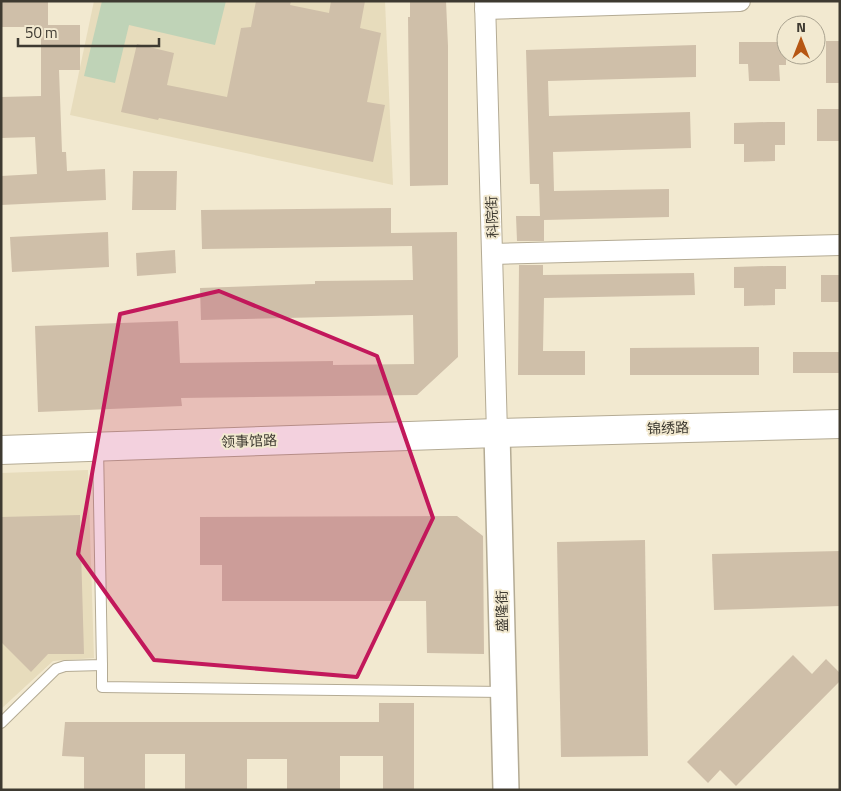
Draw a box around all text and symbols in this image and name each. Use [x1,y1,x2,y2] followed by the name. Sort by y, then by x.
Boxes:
[18,15,159,47] scale bar
[776,15,826,65] north arrow
[796,16,806,37] text: N
[25,21,58,44] text: 50 m
[480,196,503,238] street label: 科院街
[647,416,689,439] street label: 锦绣路
[221,429,277,452] street label: 领事馆路
[491,590,512,632] street label: 盛隆街

